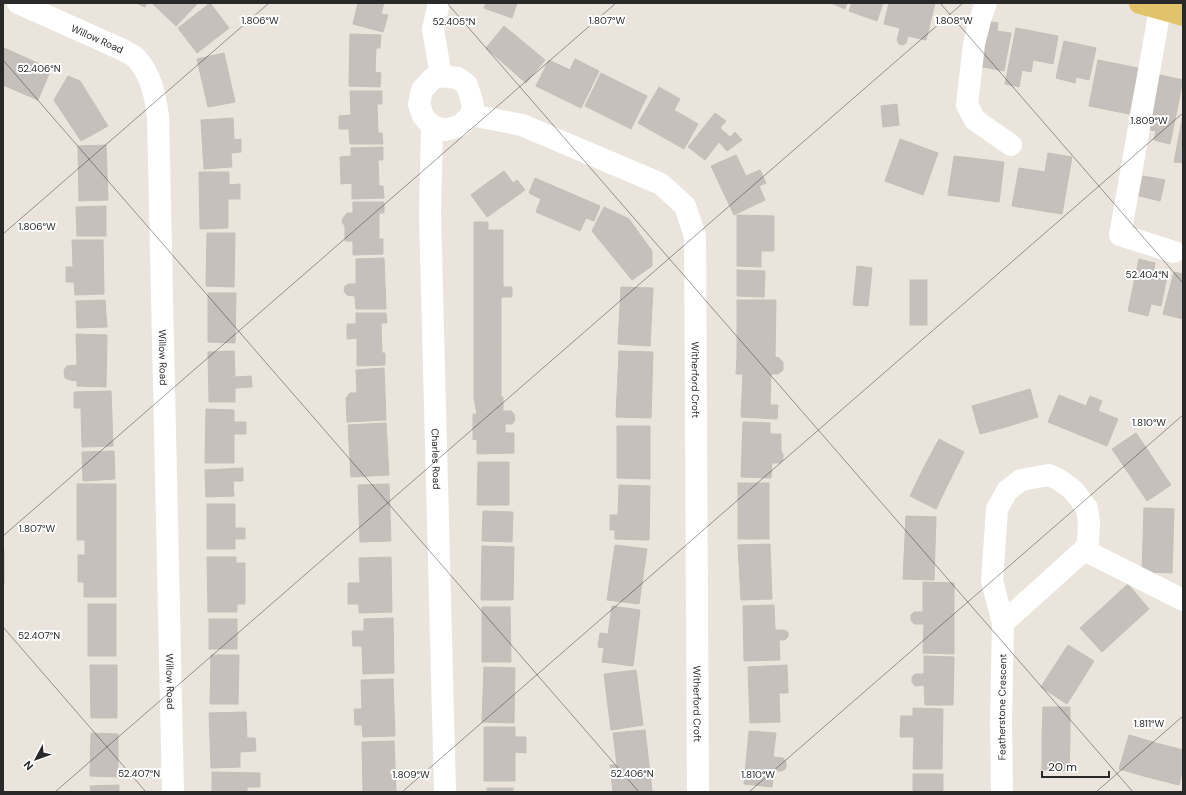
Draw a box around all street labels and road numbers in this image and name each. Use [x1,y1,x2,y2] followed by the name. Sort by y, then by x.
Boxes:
[69,21,126,56] street label: Willow Road
[156,329,170,386] street label: Willow Road
[689,341,702,418] street label: Witherford Croft
[429,428,444,490] street label: Charles Road
[163,653,178,710] street label: Willow Road
[994,654,1009,760] street label: Featherstone Crescent
[691,665,704,742] street label: Witherford Croft

